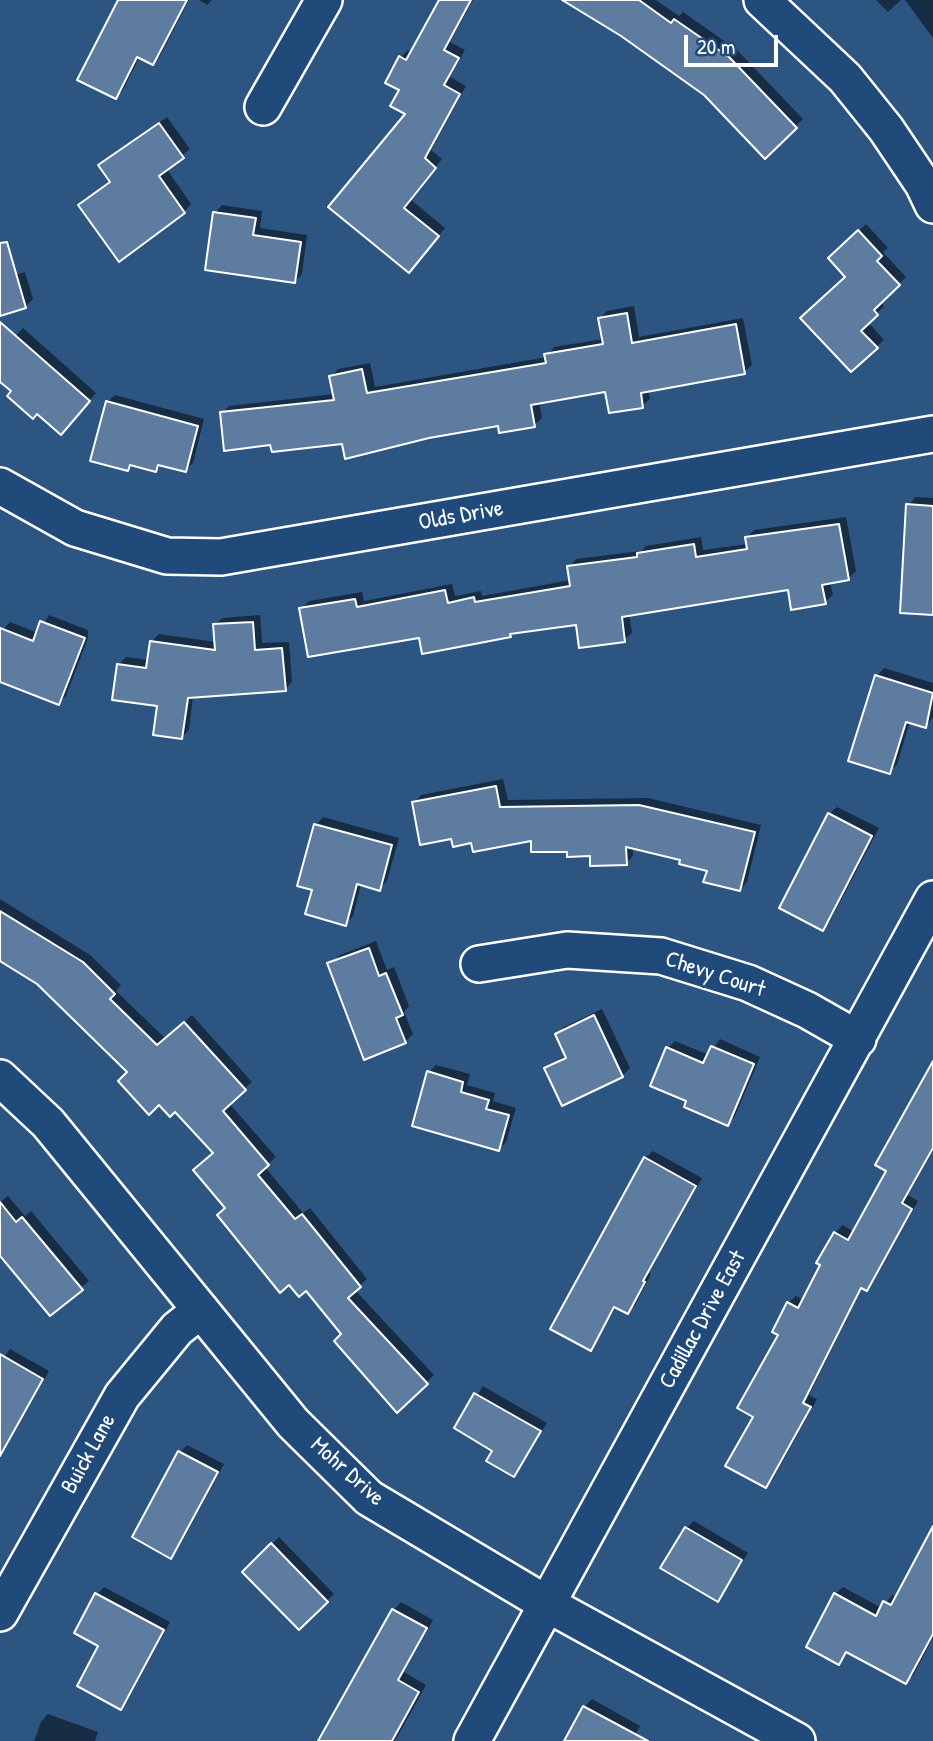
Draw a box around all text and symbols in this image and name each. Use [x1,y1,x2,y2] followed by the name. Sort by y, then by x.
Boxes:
[688,21,782,65] scale bar
[697,32,735,61] text: 20 m
[417,495,505,537] street label: Olds Drive
[662,946,768,1004] street label: Chevy Court
[654,1246,752,1394] street label: Cadillac Drive East
[56,1409,122,1499] street label: Buick Lane
[304,1432,390,1512] street label: Mohr Drive

